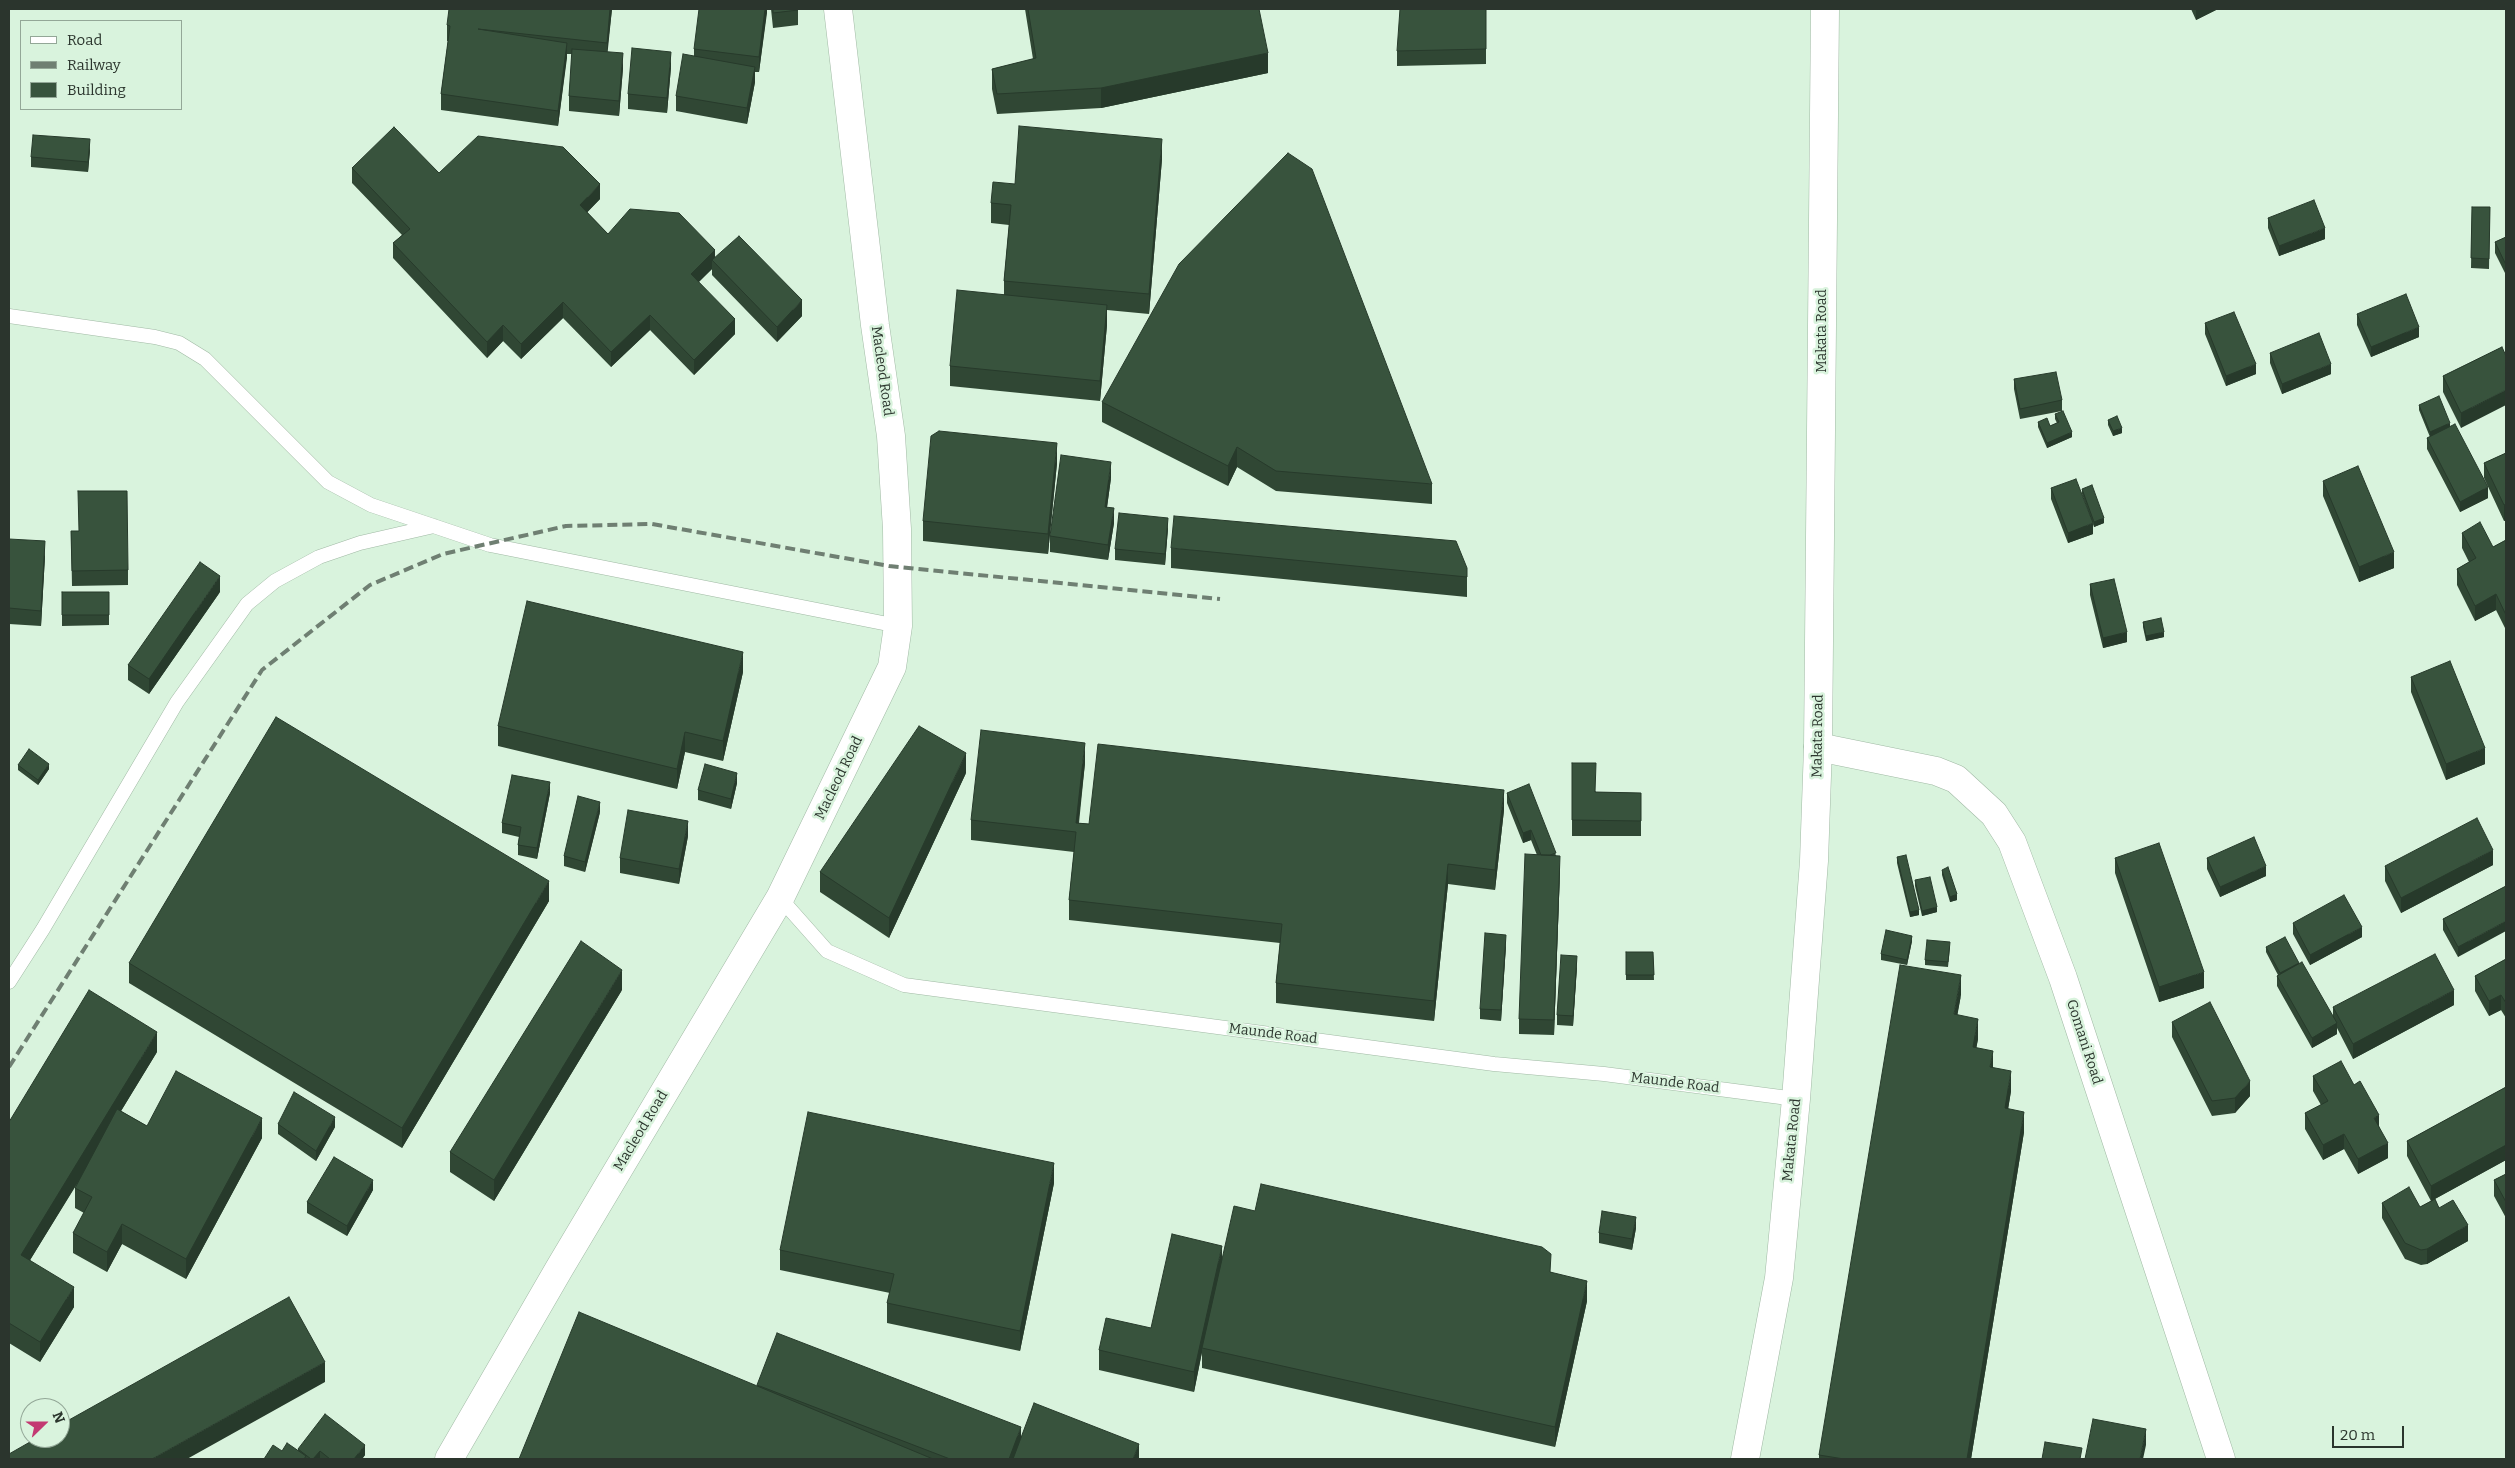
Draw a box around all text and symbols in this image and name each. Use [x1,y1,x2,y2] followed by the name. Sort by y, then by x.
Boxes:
[20,20,182,110] legend
[67,31,102,49] text: Road
[67,56,121,74] text: Railway
[67,81,126,99] text: Building
[1814,289,1830,373] street label: Makata Road
[867,325,897,417] street label: Macleod Road
[1809,694,1827,778] street label: Makata Road
[812,734,866,822] street label: Macleod Road
[2062,998,2106,1086] street label: Gomani Road
[1228,1020,1318,1048] street label: Maunde Road
[1630,1069,1720,1097] street label: Maunde Road
[610,1088,672,1174] street label: Macleod Road
[1779,1098,1805,1182] street label: Makata Road
[20,1398,70,1448] north arrow
[49,1409,68,1426] text: N
[2335,1416,2408,1448] scale bar
[2340,1426,2375,1444] text: 20 m

